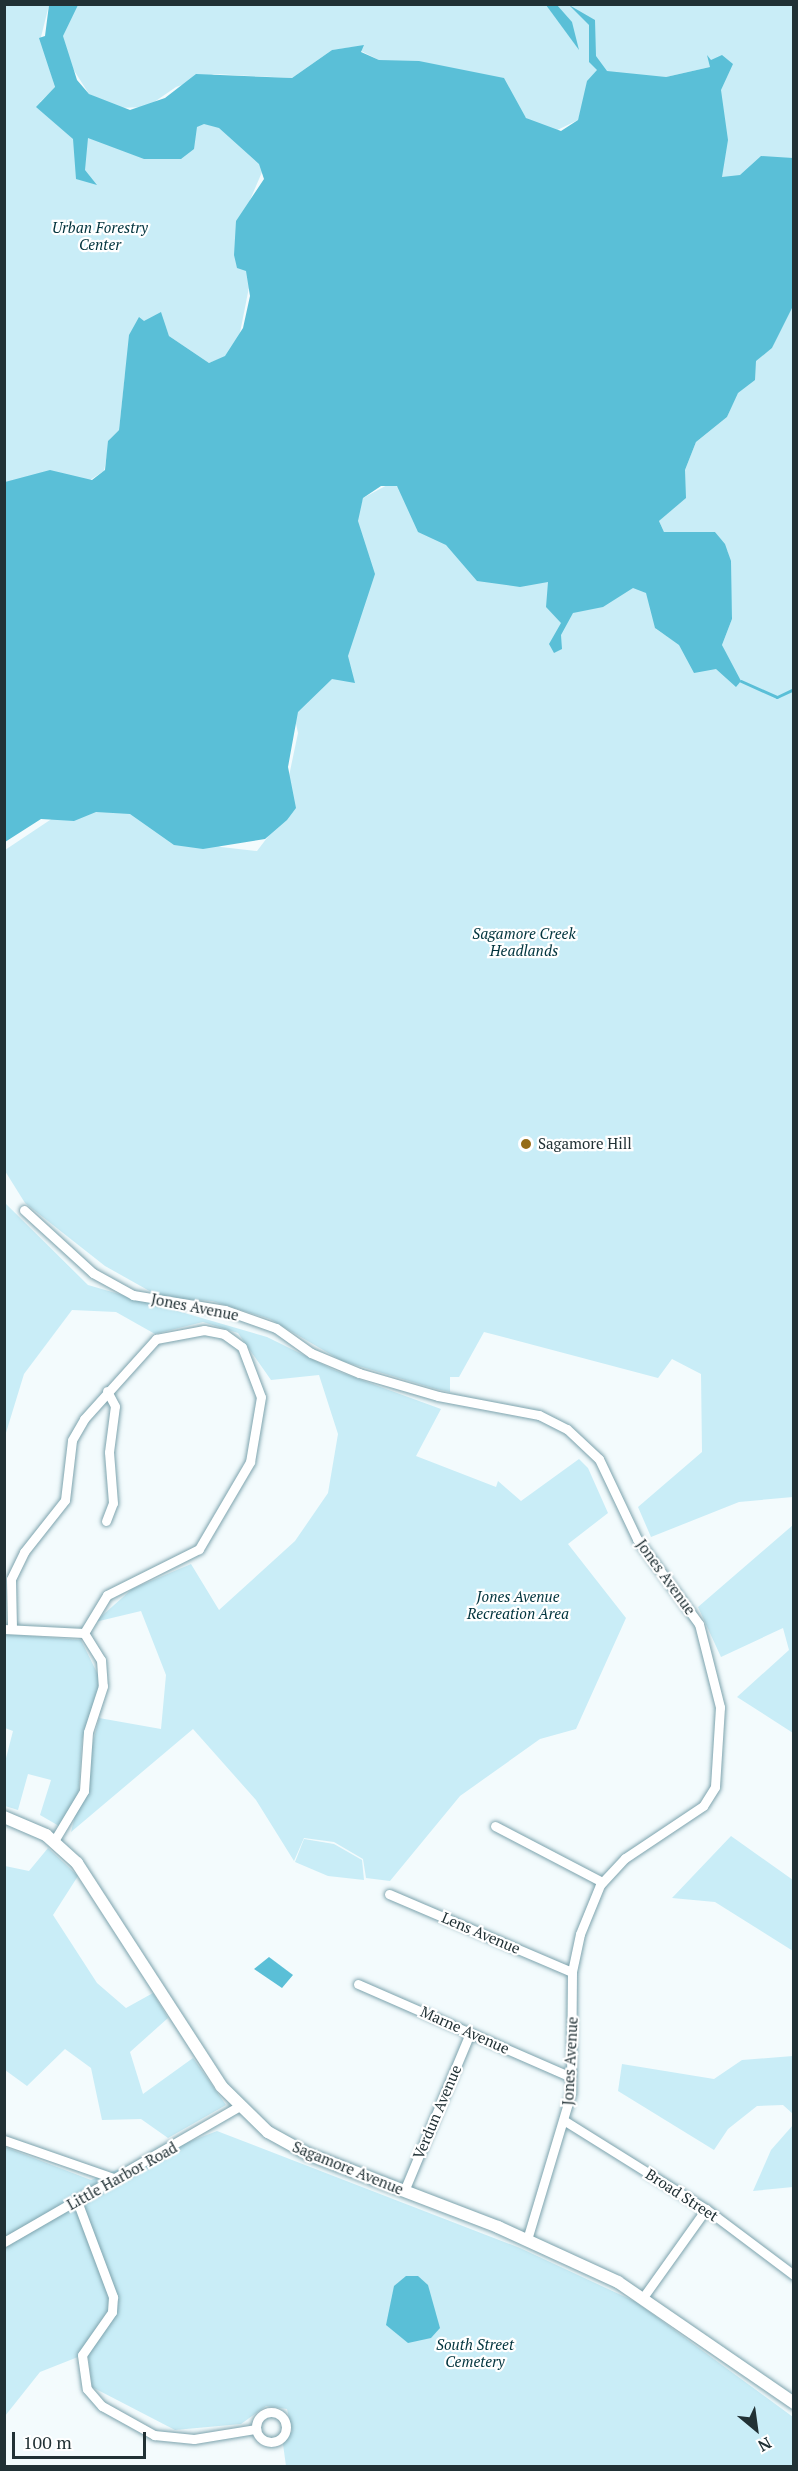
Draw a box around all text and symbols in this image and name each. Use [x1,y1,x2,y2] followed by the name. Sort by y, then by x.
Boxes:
[52,218,148,253] park label: Urban Forestry Center
[472,924,576,959] park label: Sagamore Creek Headlands
[538,1135,632,1153] place label: Sagamore Hill
[519,1137,533,1151] marker: Sagamore Hill
[150,1290,240,1324] street label: Jones Avenue
[633,1536,699,1618] street label: Jones Avenue
[467,1587,569,1622] park label: Jones Avenue Recreation Area
[439,1908,523,1958] street label: Lens Avenue
[418,2002,512,2058] street label: Marne Avenue
[559,2016,581,2106] street label: Jones Avenue
[409,2062,465,2162] street label: Verdun Avenue
[290,2137,406,2199] street label: Sagamore Avenue
[64,2138,180,2214] street label: Little Harbor Road
[642,2165,722,2225] street label: Broad Street
[436,2335,514,2370] park label: South Street Cemetery
[726,2399,786,2459] north arrow
[15,2420,148,2458] scale bar
[23,2430,72,2454] text: 100 m
[754,2432,775,2457] text: N

